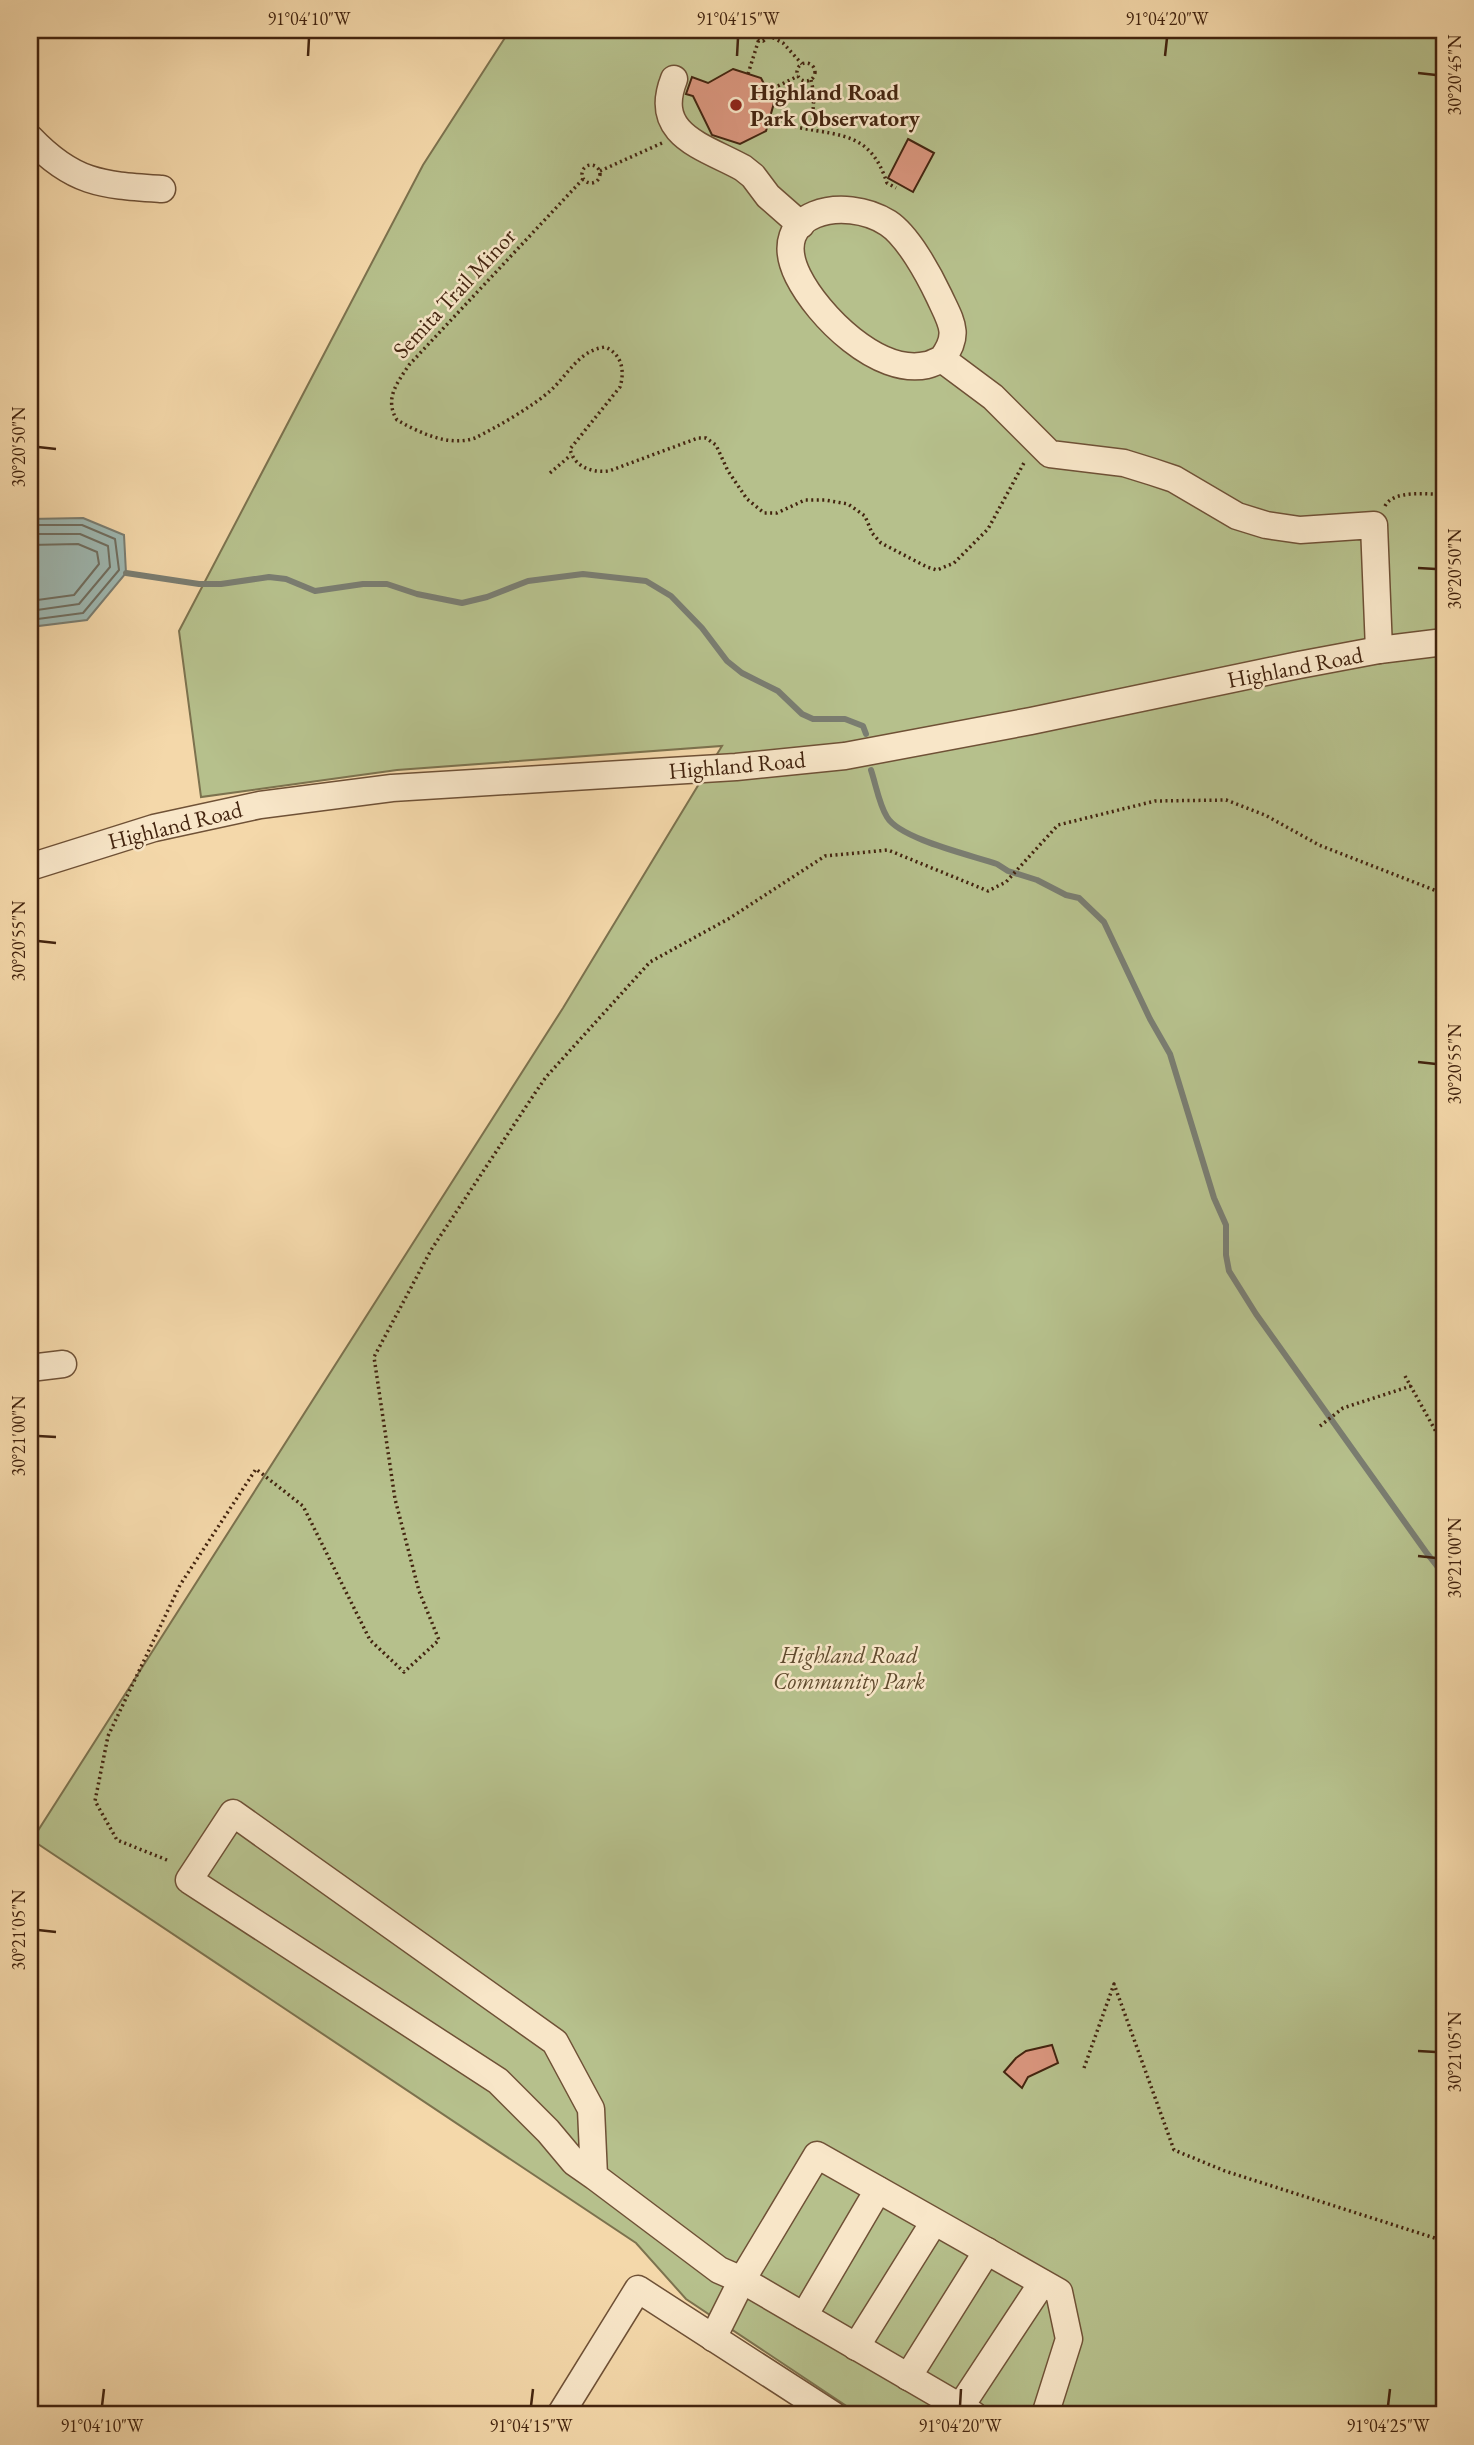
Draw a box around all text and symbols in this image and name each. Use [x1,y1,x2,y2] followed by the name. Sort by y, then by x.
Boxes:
[267,7,351,30] text: 91°04'10"W
[696,7,780,30] text: 91°04'15"W
[1125,7,1209,30] text: 91°04'20"W
[1443,34,1466,115] text: 30°20'45"N
[750,77,921,133] place label: Highland Road Park Observatory
[728,97,744,113] marker: Highland Road Park Observatory
[386,221,522,364] street label: Semita Trail Minor
[7,406,30,487] text: 30°20'50"N
[1443,528,1466,609] text: 30°20'50"N
[1225,639,1366,695] street label: Highland Road
[667,744,807,786] street label: Highland Road
[105,794,246,856] street label: Highland Road
[7,900,30,981] text: 30°20'55"N
[1443,1023,1466,1104] text: 30°20'55"N
[7,1395,30,1476] text: 30°21'00"N
[1443,1517,1466,1598] text: 30°21'00"N
[773,1640,926,1696] park label: Highland Road Community Park
[7,1889,30,1970] text: 30°21'05"N
[1443,2011,1466,2092] text: 30°21'05"N
[60,2414,144,2437] text: 91°04'10"W
[489,2414,573,2437] text: 91°04'15"W
[918,2414,1002,2437] text: 91°04'20"W
[1346,2414,1430,2437] text: 91°04'25"W

